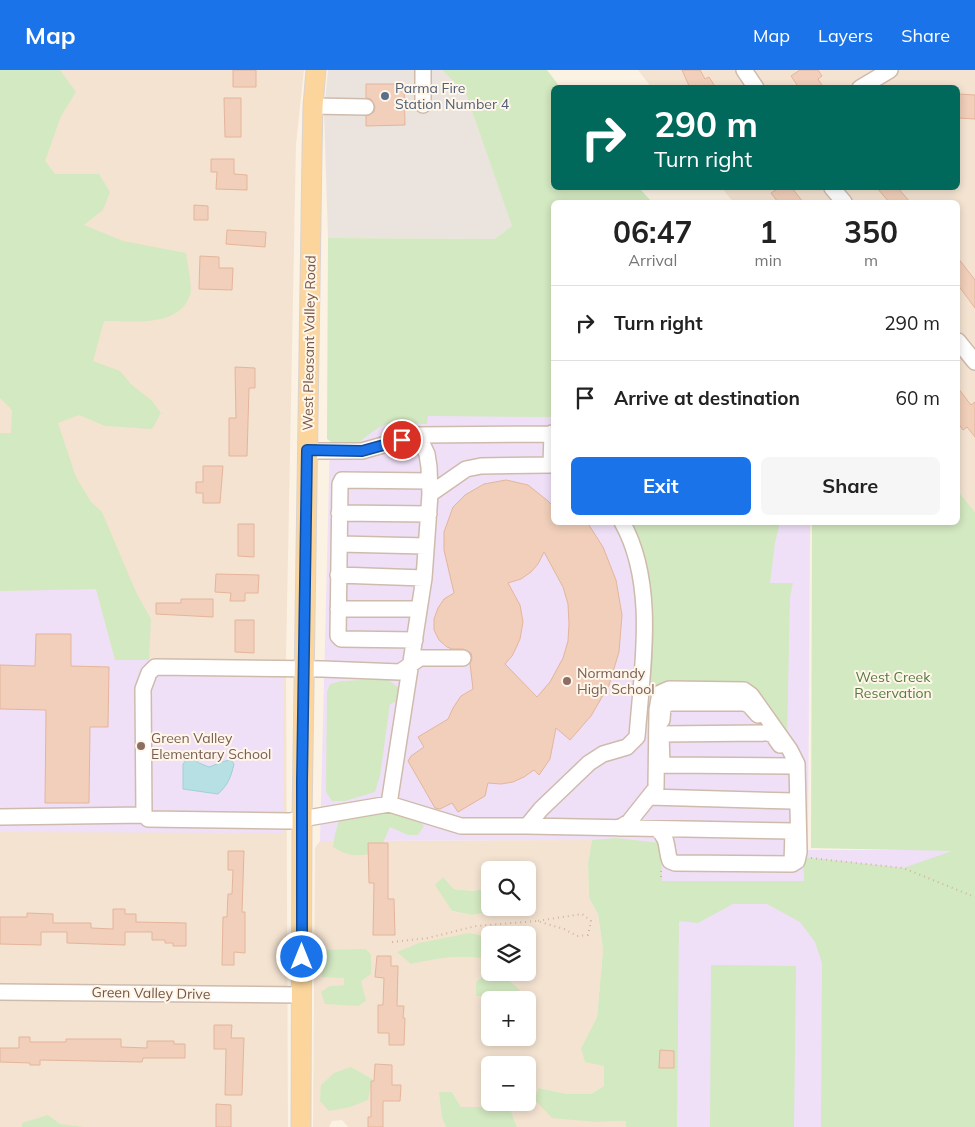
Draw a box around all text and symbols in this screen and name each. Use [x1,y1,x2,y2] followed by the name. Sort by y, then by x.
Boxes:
[25,20,76,50] text: Map
[753,24,790,47] text: Map
[818,24,873,47] text: Layers
[901,24,950,47] text: Share
[395,79,510,113] place label: Parma Fire Station Number 4
[379,90,391,102] marker: Parma Fire Station Number 4
[654,102,758,146] text: 290 m
[571,105,636,170] icon: right
[654,145,752,173] text: Turn right
[613,213,693,251] text: 06:47
[759,213,777,251] text: 1
[844,213,898,251] text: 350
[628,250,677,270] text: Arrival
[755,250,782,270] text: min
[864,250,878,270] text: m
[298,255,320,431] street label: West Pleasant Valley Road
[571,309,599,337] icon: right
[614,311,703,335] text: Turn right
[884,311,940,335] text: 290 m
[571,384,599,412] icon: arrive
[614,386,800,410] text: Arrive at destination
[896,386,940,410] text: 60 m
[381,419,423,461] pin
[388,426,416,454] icon: arrive
[571,457,751,515] button: Exit
[761,457,940,515] button: Share
[577,664,655,698] place label: Normandy High School
[854,668,932,702] park label: West Creek Reservation
[561,675,573,687] marker: Normandy High School
[151,729,271,763] place label: Green Valley Elementary School
[135,740,147,752] marker: Green Valley Elementary School
[481,861,536,1111] map controls
[481,861,536,916] button: search
[481,926,536,981] button: layers
[275,930,327,982] position arrow
[91,983,211,1003] street label: Green Valley Drive
[481,991,536,1046] button: +
[481,1056,536,1111] button: −

